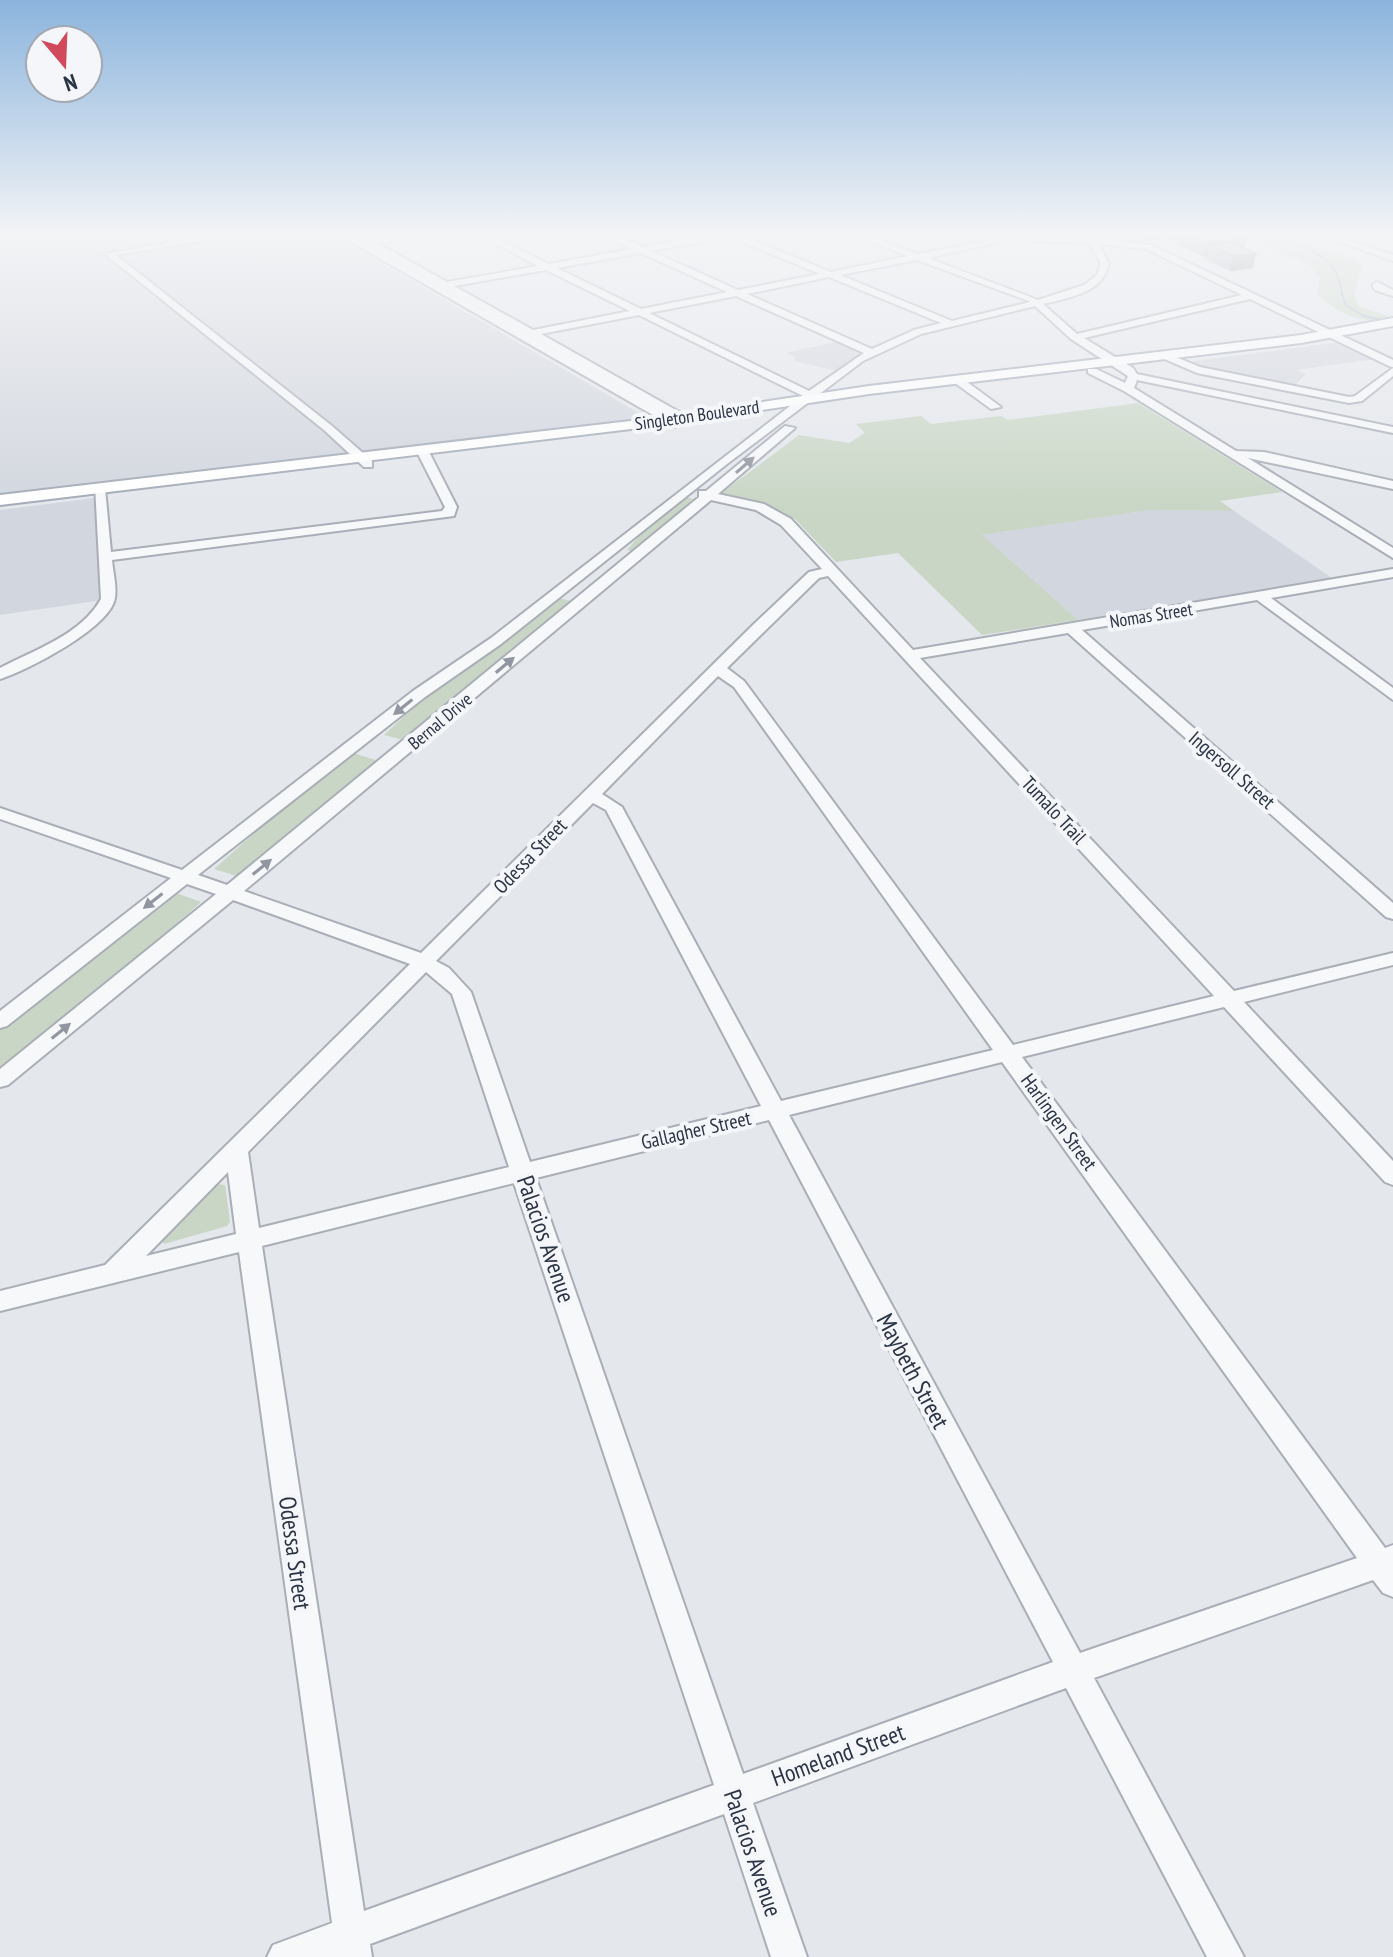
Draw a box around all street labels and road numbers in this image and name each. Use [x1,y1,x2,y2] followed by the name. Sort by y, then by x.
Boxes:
[633,395,761,435] street label: Singleton Boulevard
[1108,597,1194,633] street label: Nomas Street
[403,688,477,754] street label: Bernal Drive
[1183,725,1281,815] street label: Ingersoll Street
[1016,771,1092,850] street label: Tumalo Trail
[488,812,573,899] street label: Odessa Street
[1015,1069,1103,1176] street label: Harlingen Street
[639,1105,754,1155] street label: Gallagher Street
[510,1171,582,1307] street label: Palacios Avenue
[870,1308,956,1434] street label: Maybeth Street
[272,1494,318,1612] street label: Odessa Street
[767,1716,909,1793] street label: Homeland Street
[717,1785,789,1921] street label: Palacios Avenue

